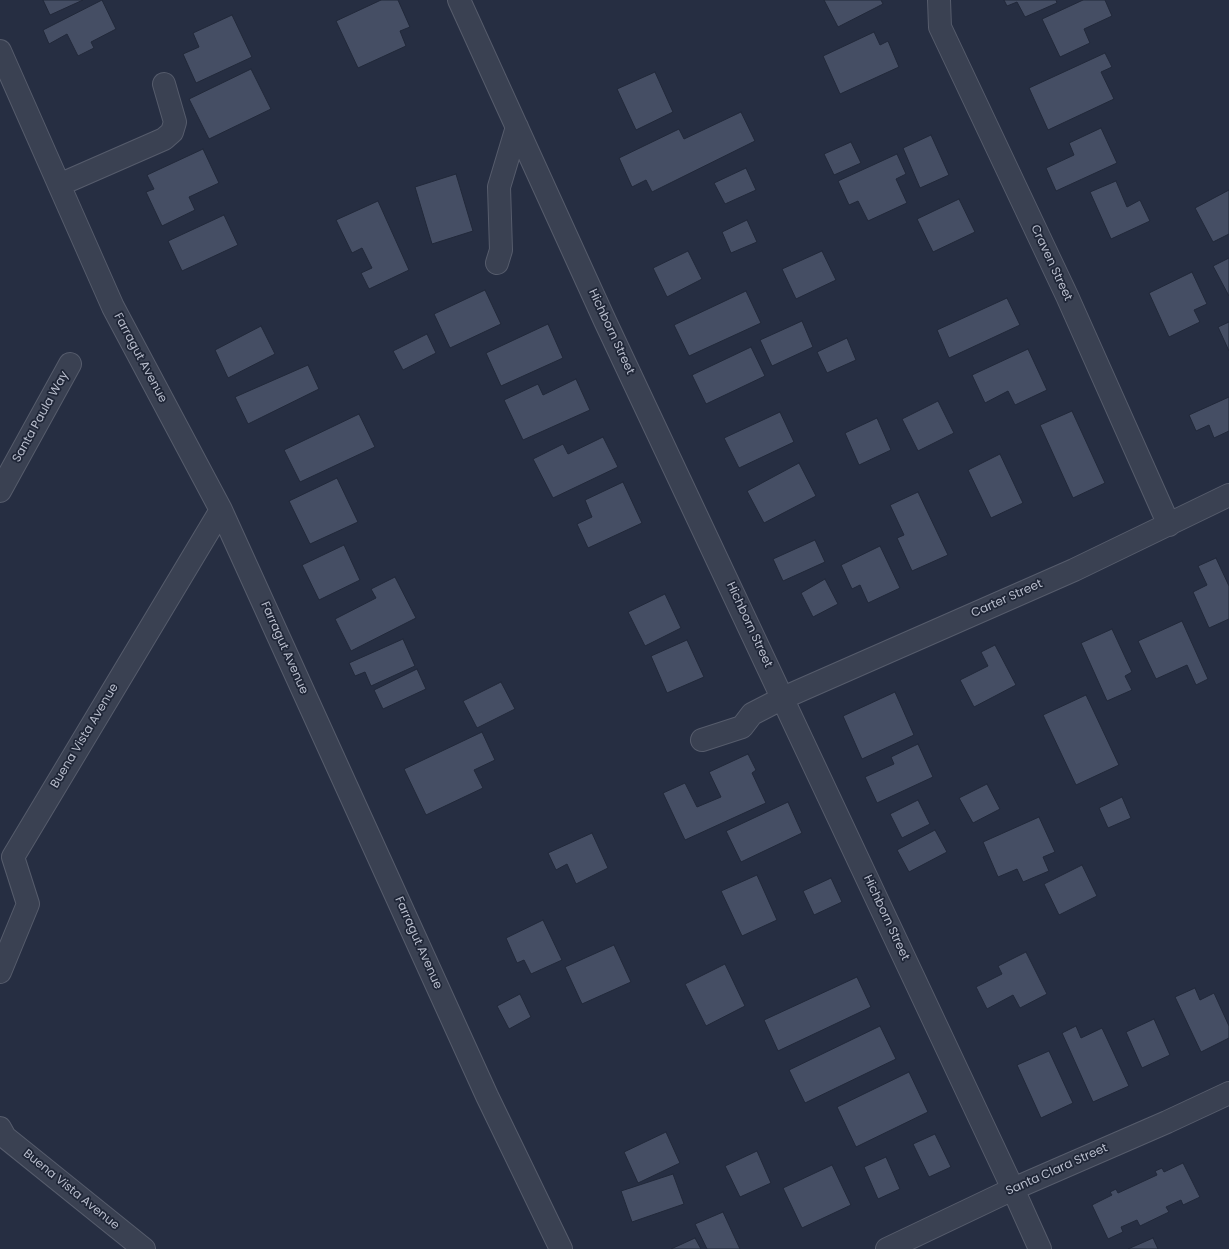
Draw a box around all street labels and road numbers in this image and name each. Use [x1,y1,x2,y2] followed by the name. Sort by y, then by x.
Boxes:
[1027,223,1075,303] street label: Craven Street
[585,287,637,377] street label: Hichborn Street
[110,311,170,405] street label: Farragut Avenue
[10,369,72,465] street label: Santa Paula Way
[969,577,1045,621] street label: Carter Street
[723,580,775,670] street label: Hichborn Street
[257,600,311,696] street label: Farragut Avenue
[48,681,122,791] street label: Buena Vista Avenue
[860,873,912,963] street label: Hichborn Street
[391,895,445,991] street label: Farragut Avenue
[1004,1141,1110,1199] street label: Santa Clara Street
[20,1147,122,1233] street label: Buena Vista Avenue

